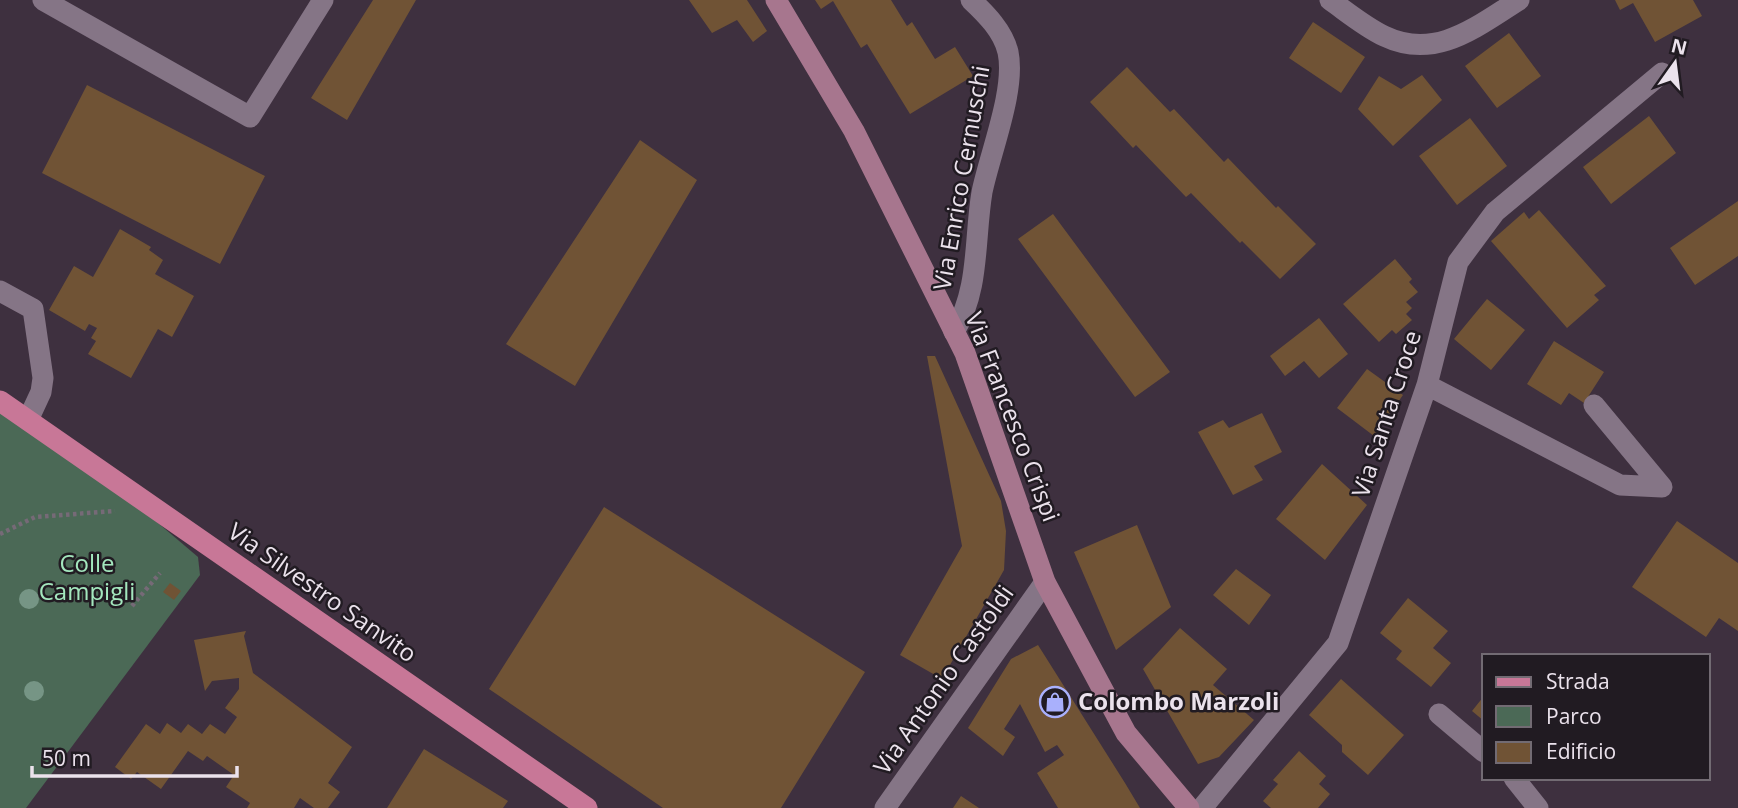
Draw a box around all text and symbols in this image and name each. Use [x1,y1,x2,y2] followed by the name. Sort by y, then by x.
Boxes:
[1640,28,1710,98] north arrow
[1668,32,1690,61] text: N
[925,63,997,293] street label: Via Enrico Cernuschi
[958,307,1069,526] street label: Via Francesco Crispi
[1343,326,1428,501] street label: Via Santa Croce
[222,514,424,669] street label: Via Silvestro Sanvito
[39,546,135,607] park label: Colle Campigli
[865,578,1021,780] street label: Via Antonio Castoldi
[1482,654,1710,780] legend
[1546,667,1610,695] text: Strada
[1078,684,1279,717] place label: Colombo Marzoli
[1038,685,1072,719] shop icon: Colombo Marzoli
[1546,702,1602,730] text: Parco
[32,734,236,778] scale bar
[1546,737,1616,765] text: Edificio
[42,744,91,772] text: 50 m

